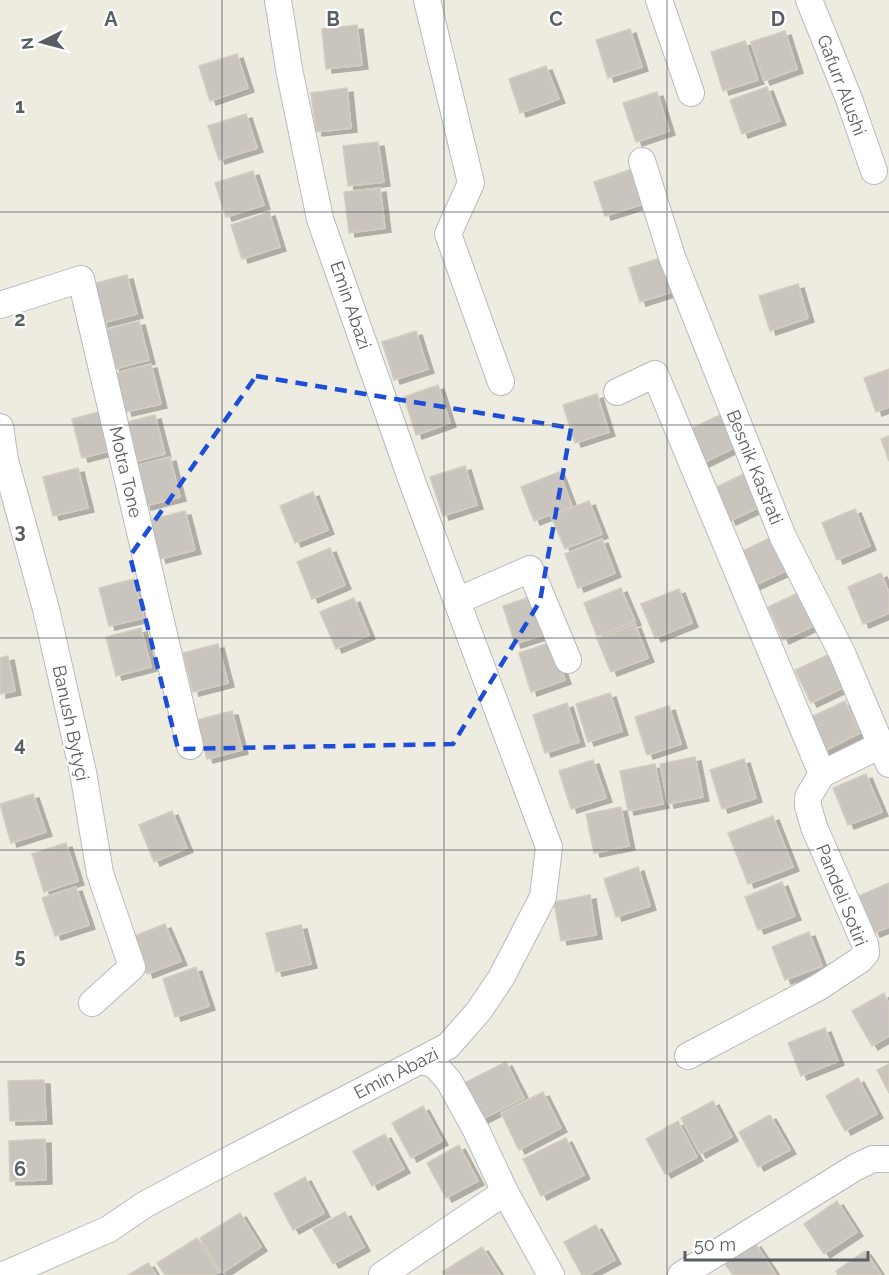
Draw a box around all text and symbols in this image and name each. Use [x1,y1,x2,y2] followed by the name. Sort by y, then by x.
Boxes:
[104,7,118,31] text: A
[326,7,340,31] text: B
[549,7,563,31] text: C
[771,7,785,31] text: D
[12,12,72,72] north arrow
[813,32,871,138] street label: Gafurr Alushi
[17,36,38,51] text: N
[15,94,25,118] text: 1
[326,258,376,352] street label: Emin Abazi
[14,307,26,331] text: 2
[722,407,788,527] street label: Besnik Kastrati
[105,424,147,520] street label: Motra Tone
[14,519,26,543] text: 3
[48,663,94,783] street label: Banush Bytyçi
[14,732,26,756] text: 4
[812,841,872,949] street label: Pandeli Sotiri
[14,944,26,968] text: 5
[350,1043,442,1103] street label: Emin Abazi
[14,1157,26,1181] text: 6
[685,1224,868,1262] scale bar
[694,1234,736,1255] text: 50 m

